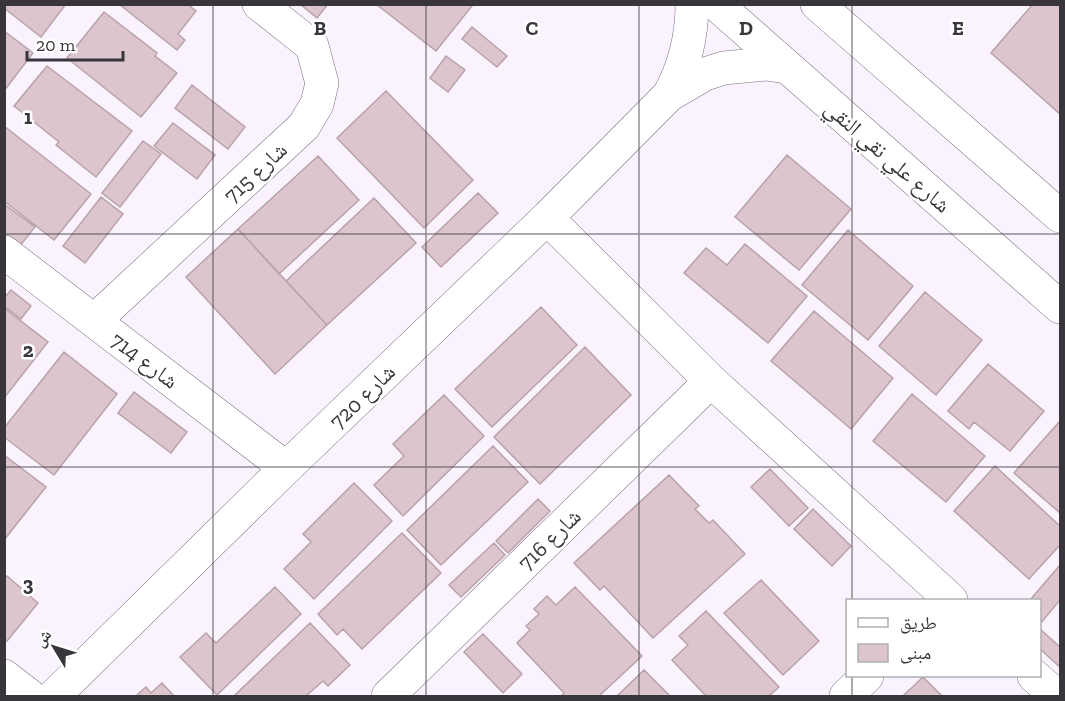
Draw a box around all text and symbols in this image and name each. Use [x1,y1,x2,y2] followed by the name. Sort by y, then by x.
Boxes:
[314,16,326,40] text: B
[526,16,539,40] text: C
[739,16,753,40] text: D
[952,16,964,40] text: E
[27,24,123,62] scale bar
[36,34,76,56] text: 20 m
[817,94,956,221] street label: شارع علي نقي النقي
[24,105,32,129] text: 1
[218,136,293,208] street label: شارع 715
[106,326,184,395] street label: شارع 714
[23,338,34,362] text: 2
[324,358,401,434] street label: شارع 720
[512,503,587,576] street label: شارع 716
[23,572,34,596] text: 3
[846,599,1041,677] legend
[900,612,937,634] text: طريق
[24,617,84,677] north arrow
[30,626,55,651] text: ش
[900,642,931,664] text: مبنى

